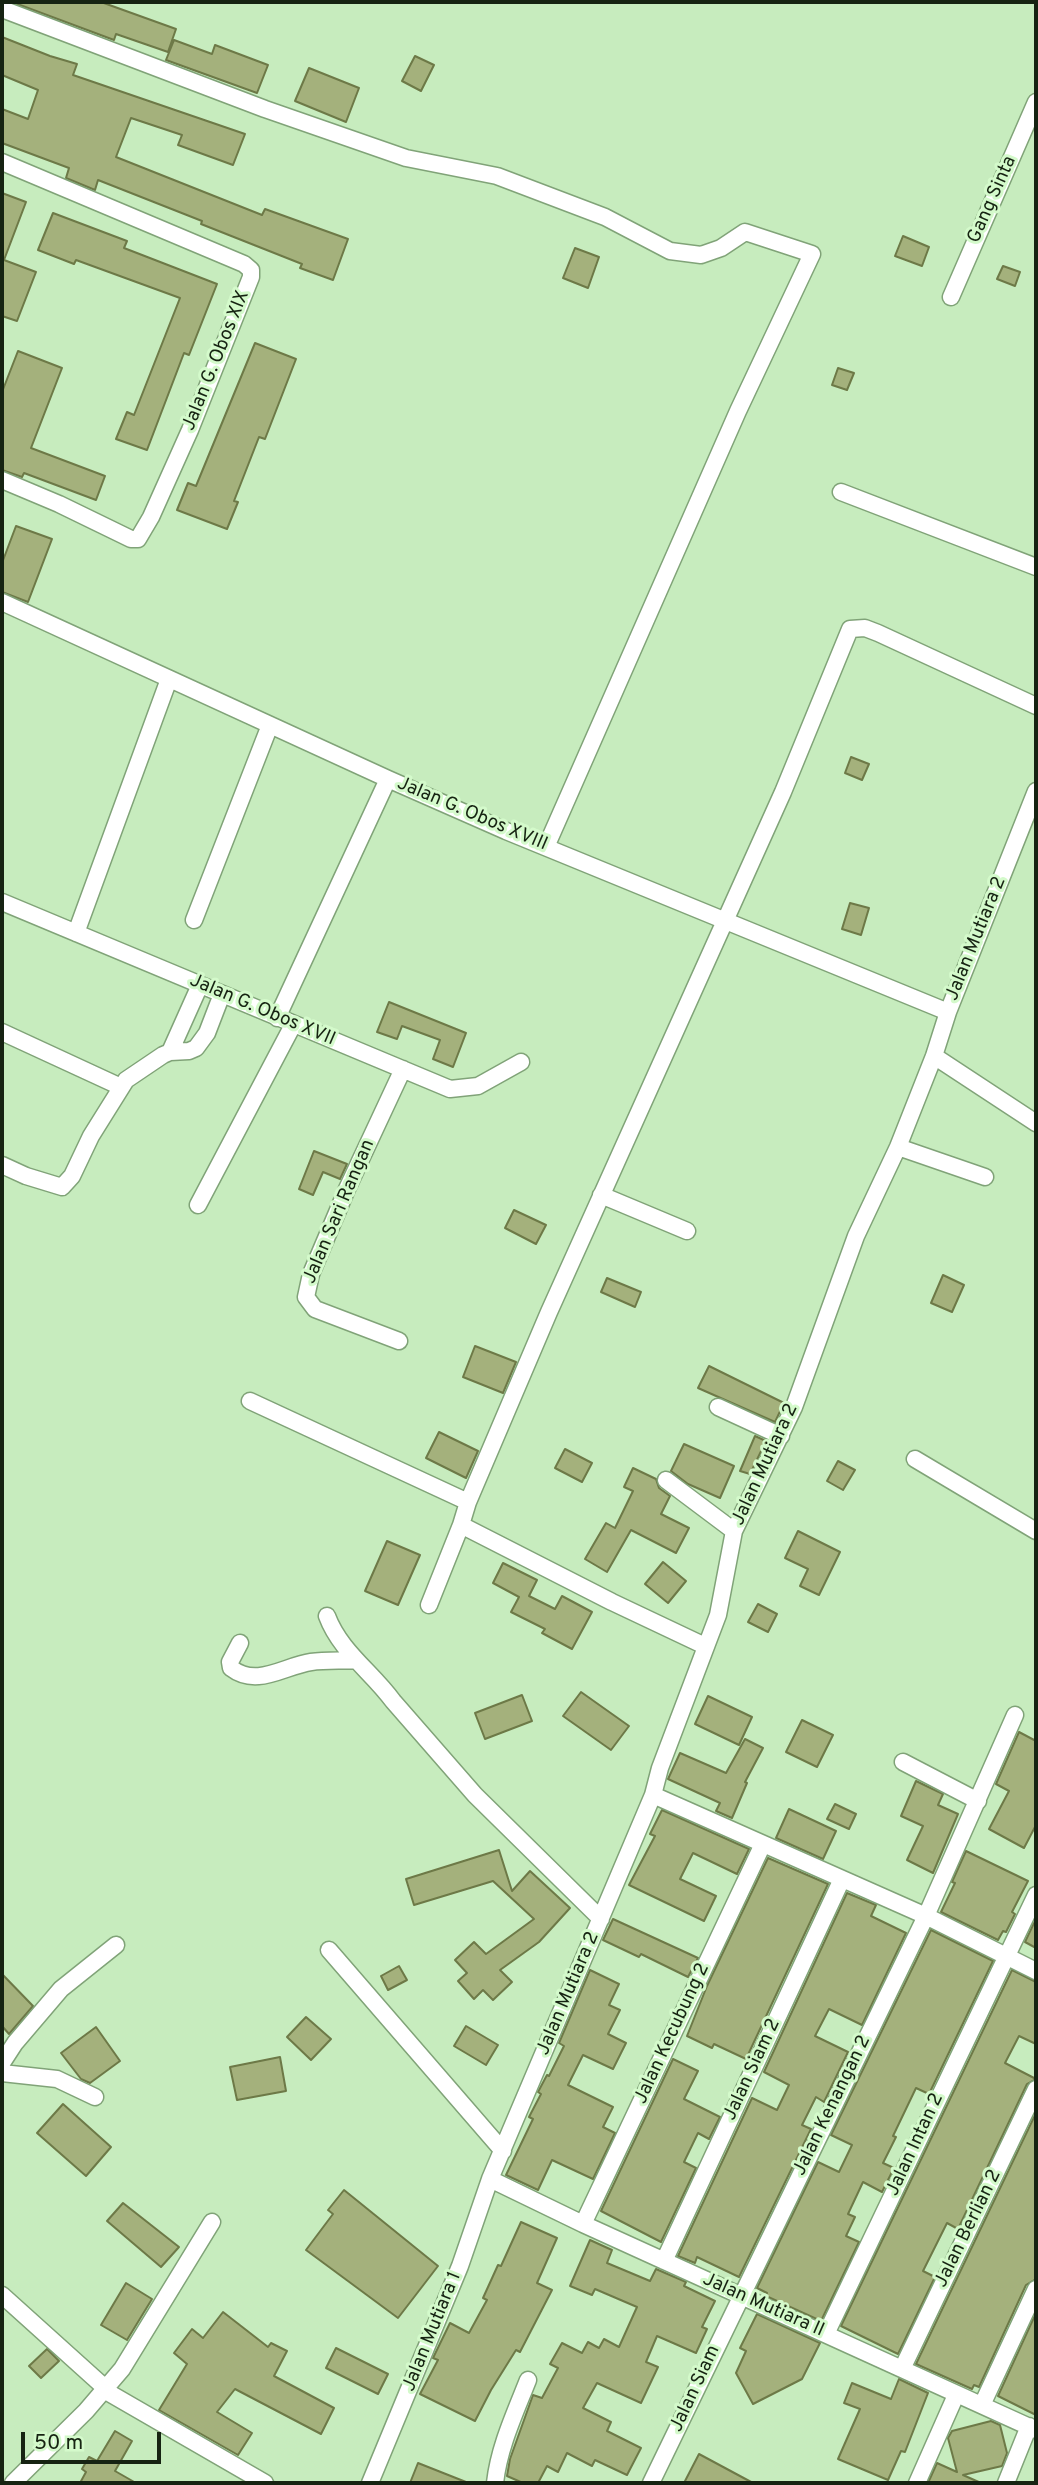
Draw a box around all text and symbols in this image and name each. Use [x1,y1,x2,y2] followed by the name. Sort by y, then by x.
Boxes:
[964,153,1022,247] street label: Gang Sinta
[179,288,255,434] street label: Jalan G. Obos XIX
[393,773,551,857] street label: Jalan G. Obos XVIII
[942,874,1012,1004] street label: Jalan Mutiara 2
[186,970,338,1052] street label: Jalan G. Obos XVII
[299,1136,381,1288] street label: Jalan Sari Rangan
[728,1401,804,1529] street label: Jalan Mutiara 2
[533,1929,605,2059] street label: Jalan Mutiara 2
[630,1960,716,2108] street label: Jalan Kecubung 2
[720,2016,786,2124] street label: Jalan Siam 2
[789,2032,877,2180] street label: Jalan Kenangan 2
[882,2090,950,2200] street label: Jalan Intan 2
[931,2167,1007,2291] street label: Jalan Berlian 2
[399,2269,467,2395] street label: Jalan Mutiara 1
[699,2269,827,2343] street label: Jalan Mutiara II
[666,2342,726,2436] street label: Jalan Siam
[24,2418,164,2462] scale bar
[34,2430,83,2457] text: 50 m

